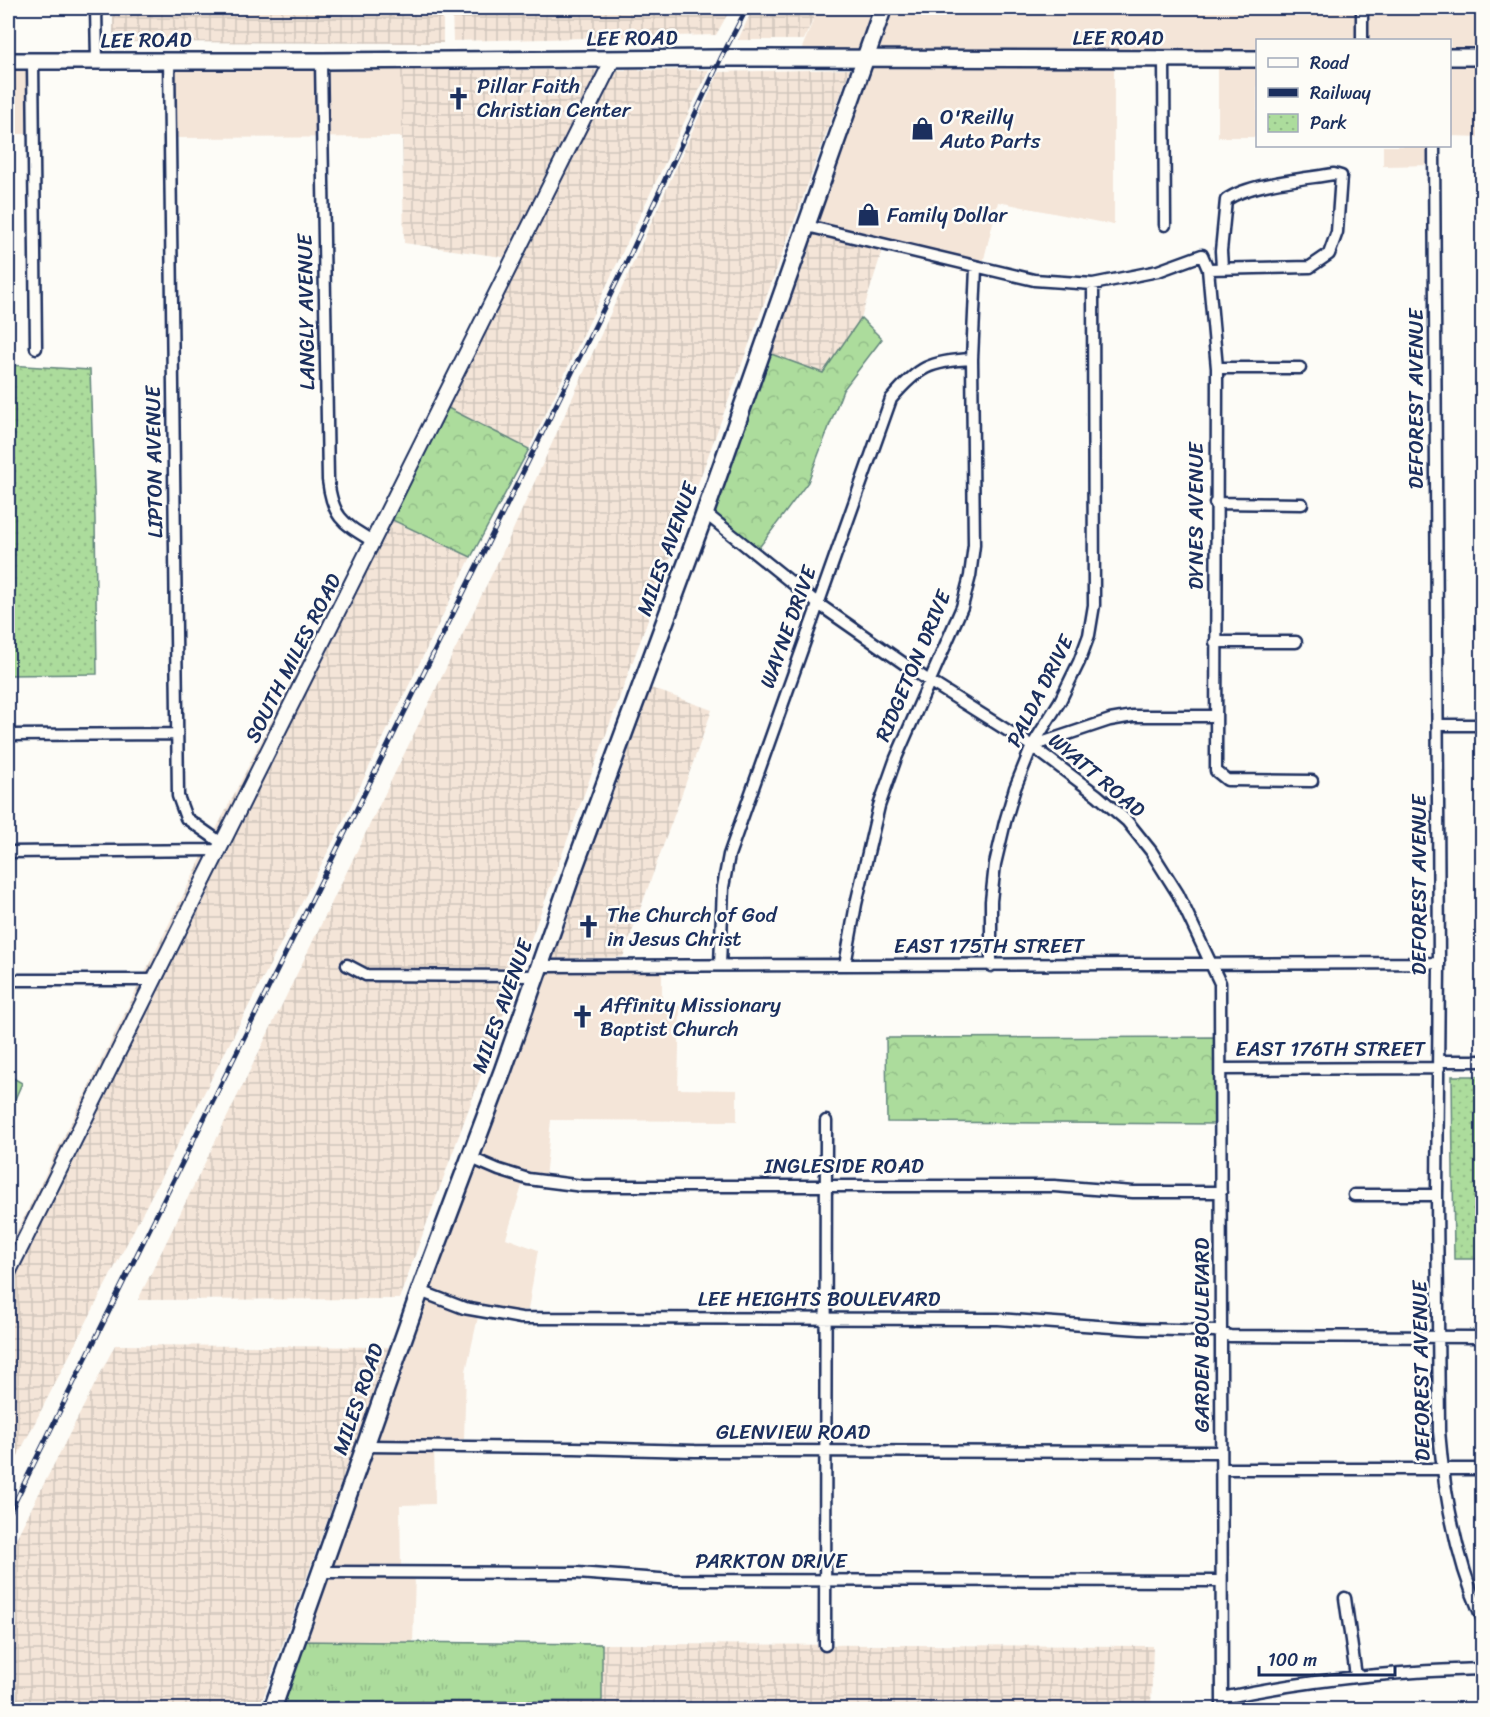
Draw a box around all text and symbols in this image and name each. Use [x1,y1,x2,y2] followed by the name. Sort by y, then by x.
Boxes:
[586,18,678,58] street label: LEE ROAD
[1072,19,1164,57] street label: LEE ROAD
[100,20,192,60] street label: LEE ROAD
[1256,39,1451,147] legend
[1310,47,1350,79] text: Road
[477,67,632,129] place label: Pillar Faith Christian Center
[1310,77,1372,109] text: Railway
[446,85,472,111] church icon: Pillar Faith Christian Center
[939,98,1041,160] place label: O'Reilly Auto Parts
[1310,107,1347,139] text: Park
[909,116,935,142] shop icon: O'Reilly Auto Parts
[887,196,1009,234] place label: Family Dollar
[856,202,882,228] shop icon: Family Dollar
[286,232,326,390] street label: LANGLY AVENUE
[1397,307,1435,489] street label: DEFOREST AVENUE
[134,384,174,538] street label: LIPTON AVENUE
[1177,441,1215,590] street label: DYNES AVENUE
[625,475,709,621] street label: MILES AVENUE
[748,559,828,694] street label: WAYNE DRIVE
[234,566,352,750] street label: SOUTH MILES ROAD
[864,583,963,748] street label: RIDGETON DRIVE
[995,627,1085,754] street label: PALDA DRIVE
[1040,722,1155,828] street label: WYATT ROAD
[1400,793,1438,975] street label: DEFOREST AVENUE
[607,896,779,958] place label: The Church of God in Jesus Christ
[576,914,602,940] church icon: The Church of God in Jesus Christ
[894,927,1086,965] street label: EAST 175TH STREET
[460,932,544,1078] street label: MILES AVENUE
[599,986,781,1048] place label: Affinity Missionary Baptist Church
[569,1004,595,1030] church icon: Affinity Missionary Baptist Church
[1235,1030,1427,1068] street label: EAST 176TH STREET
[764,1147,924,1185] street label: INGLESIDE ROAD
[1183,1237,1221,1432] street label: GARDEN BOULEVARD
[1400,1279,1442,1462] street label: DEFOREST AVENUE
[698,1280,941,1318] street label: LEE HEIGHTS BOULEVARD
[321,1337,395,1460] street label: MILES ROAD
[716,1413,870,1451] street label: GLENVIEW ROAD
[695,1542,848,1580] street label: PARKTON DRIVE
[1259,1639,1396,1677] scale bar
[1268,1644,1317,1676] text: 100 m

